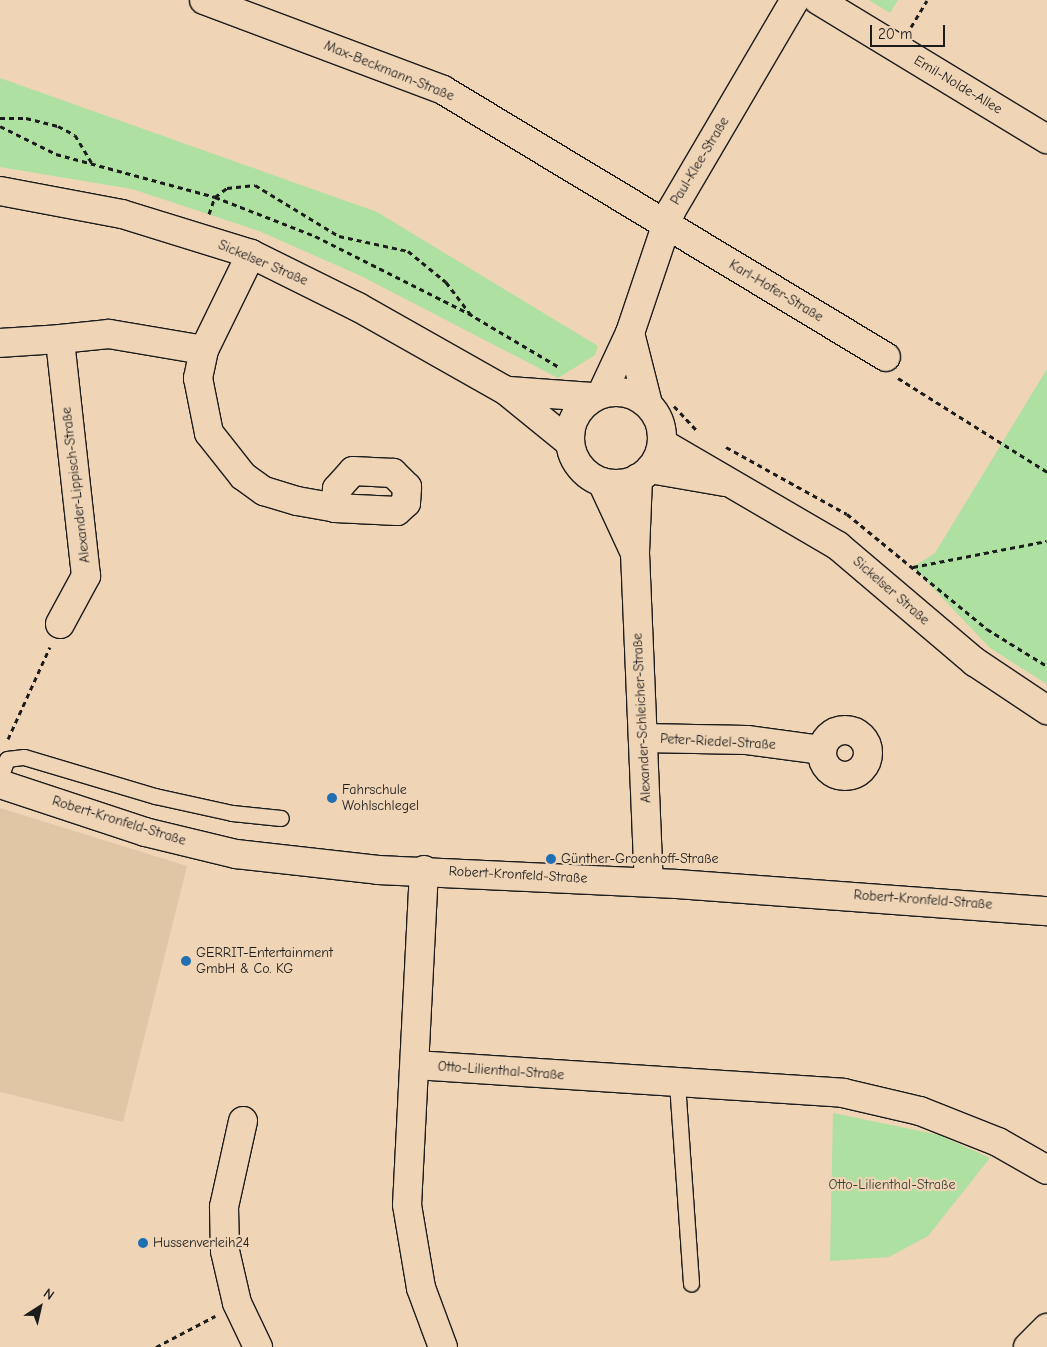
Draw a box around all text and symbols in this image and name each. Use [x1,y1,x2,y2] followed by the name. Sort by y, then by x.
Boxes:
[872,15,947,47] scale bar
[878,25,912,43] text: 20 m
[321,37,457,105] street label: Max-Beckmann-Straße
[911,52,1005,118] street label: Emil-Nolde-Allee
[667,114,733,208] street label: Paul-Klee-Straße
[216,237,310,289] street label: Sickelser Straße
[726,256,826,326] street label: Karl-Hofer-Straße
[58,406,94,564] street label: Alexander-Lippisch-Straße
[849,553,933,629] street label: Sickelser Straße
[629,633,655,803] street label: Alexander-Schleicher-Straße
[660,731,776,753] street label: Peter-Riedel-Straße
[342,782,419,814] place label: Fahrschule Wohlschlegel
[326,792,338,804] marker: Fahrschule Wohlschlegel
[50,793,188,849] street label: Robert-Kronfeld-Straße
[561,851,719,867] place label: Günther-Groenhoff-Straße
[545,853,557,865] marker: Günther-Groenhoff-Straße
[448,863,588,887] street label: Robert-Kronfeld-Straße
[853,887,993,913] street label: Robert-Kronfeld-Straße
[196,945,333,978] place label: GERRIT-Entertainment GmbH & Co. KG
[180,955,192,967] marker: GERRIT-Entertainment GmbH & Co. KG
[437,1058,565,1084] street label: Otto-Lilienthal-Straße
[829,1177,955,1193] park label: Otto-Lilienthal-Straße
[153,1235,250,1251] place label: Hussenverleih24
[137,1237,149,1249] marker: Hussenverleih24
[15,1282,65,1332] north arrow
[40,1285,58,1304] text: N

